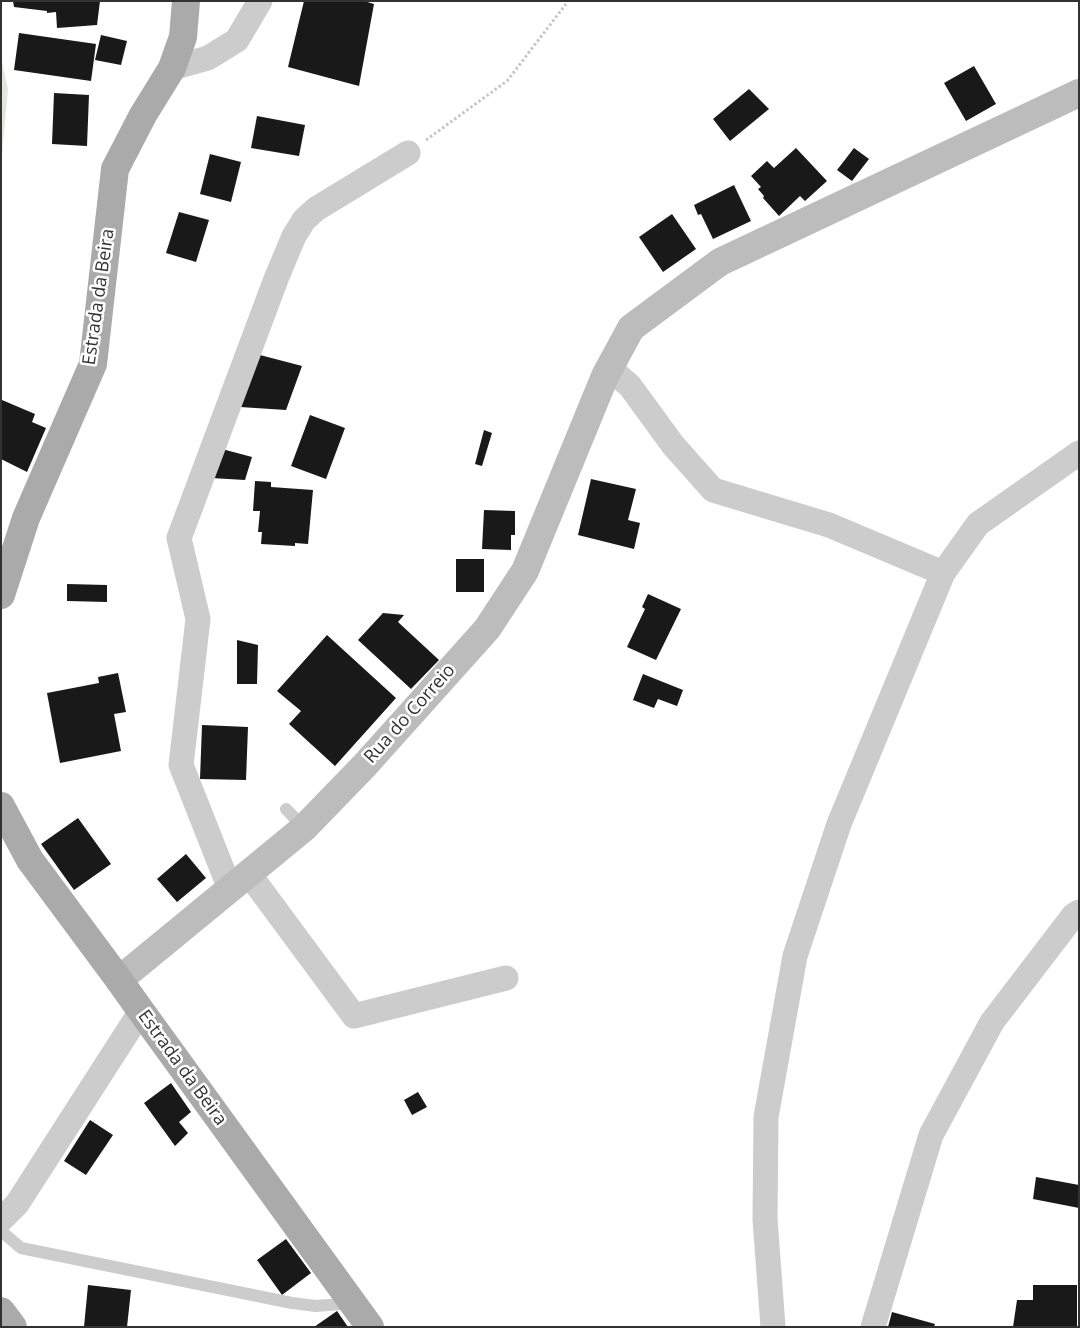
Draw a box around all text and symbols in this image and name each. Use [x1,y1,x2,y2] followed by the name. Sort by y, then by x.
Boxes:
[79,227,119,367] street label: Estrada da Beira
[360,660,460,768] street label: Rua do Correio
[133,1006,231,1130] street label: Estrada da Beira

